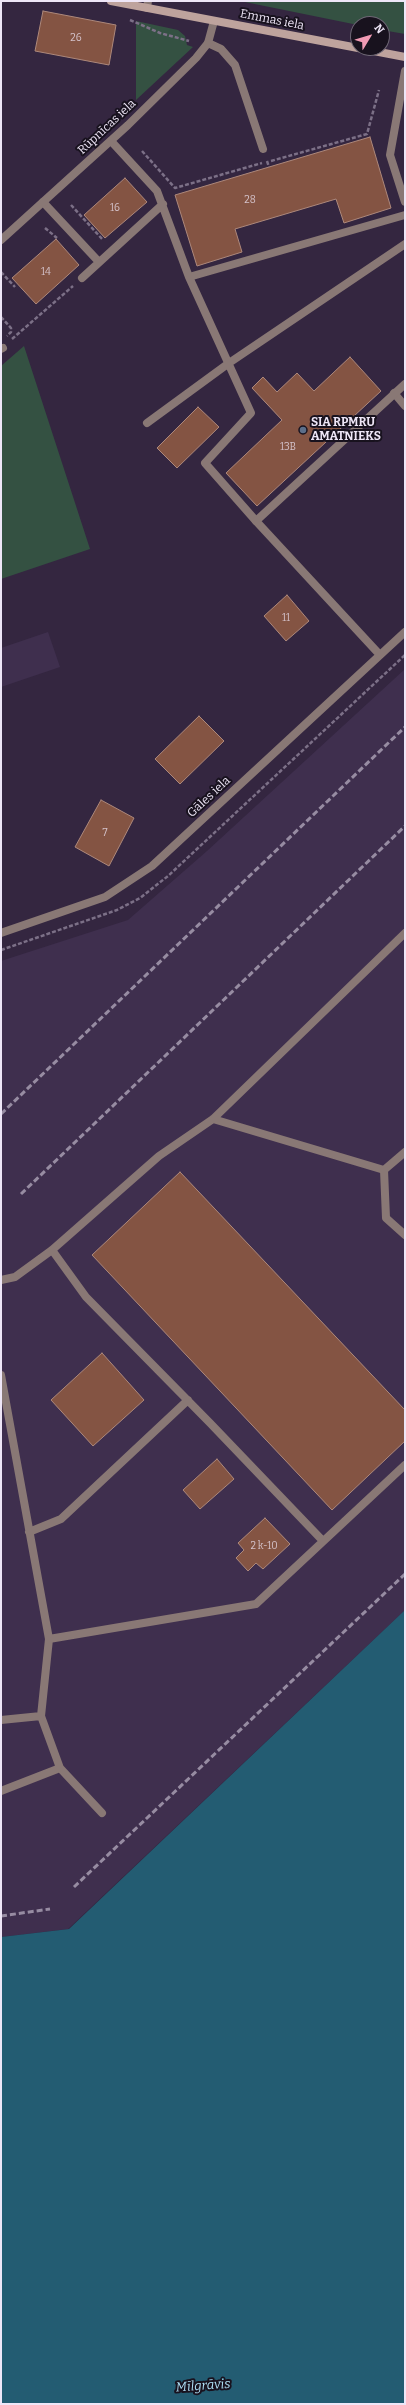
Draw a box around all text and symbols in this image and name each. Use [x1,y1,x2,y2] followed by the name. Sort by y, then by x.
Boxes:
[239,7,305,33] street label: Emmas iela
[350,16,390,56] north arrow
[371,22,387,36] text: N
[70,32,82,44] house number: 26
[75,96,139,158] street label: Rūpnīcas iela
[244,194,256,206] house number: 28
[110,202,120,214] house number: 16
[41,266,51,278] house number: 14
[311,416,381,444] place label: SIA RPMRU AMATNIEKS
[298,425,308,435] marker: SIA RPMRU AMATNIEKS
[280,441,296,453] house number: 13B
[282,612,290,624] house number: 11
[185,774,233,820] street label: Gāles iela
[102,827,108,839] house number: 7
[250,1540,278,1552] house number: 2 k-10
[175,2376,231,2396] water label: Mīlgrāvis

